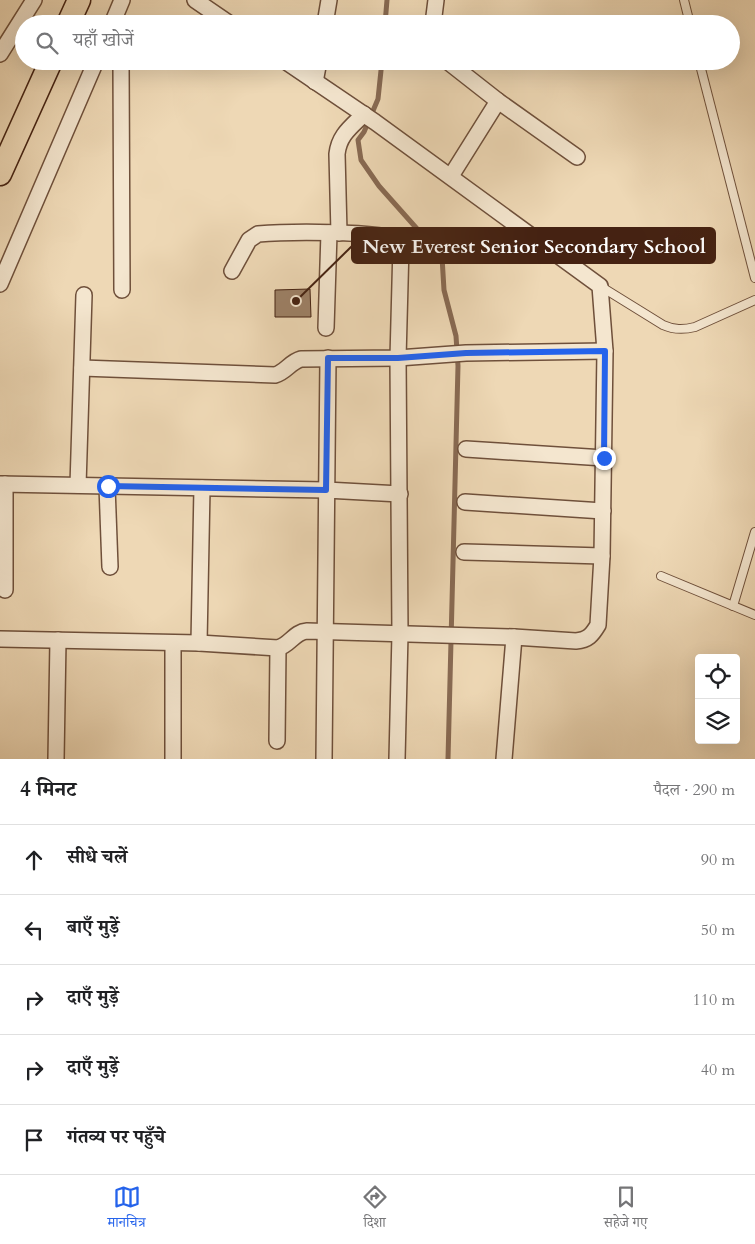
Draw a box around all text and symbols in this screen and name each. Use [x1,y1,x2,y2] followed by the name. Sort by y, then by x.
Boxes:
[15,15,740,70] search box
[73,27,134,53] text: यहाँ खोजें
[33,29,61,57] icon: search
[352,228,715,263] callout: New Everest Senior Secondary School
[362,233,706,260] text: New Everest Senior Secondary School
[593,447,616,470] route end
[97,475,120,498] route start
[695,654,740,744] map controls
[695,654,740,699] button: locate
[695,699,740,744] button: layers
[20,775,76,804] text: 4 मिनट
[654,779,735,801] text: पैदल · 290 m
[67,844,127,870] text: सीधे चलें
[20,846,48,874] icon: ahead
[701,849,735,871] text: 90 m
[67,914,119,940] text: बाएँ मुड़ें
[20,916,48,944] icon: left
[701,919,735,941] text: 50 m
[67,984,119,1010] text: दाएँ मुड़ें
[20,986,48,1014] icon: right
[693,989,735,1011] text: 110 m
[67,1054,119,1080] text: दाएँ मुड़ें
[20,1056,48,1084] icon: right
[701,1059,735,1081] text: 40 m
[67,1124,165,1150] text: गंतव्य पर पहुँचे
[20,1126,48,1154] icon: arrive
[108,1183,146,1236] tab: मानचित्र
[361,1183,389,1236] tab: दिशा
[604,1183,647,1236] tab: सहेजे गए

